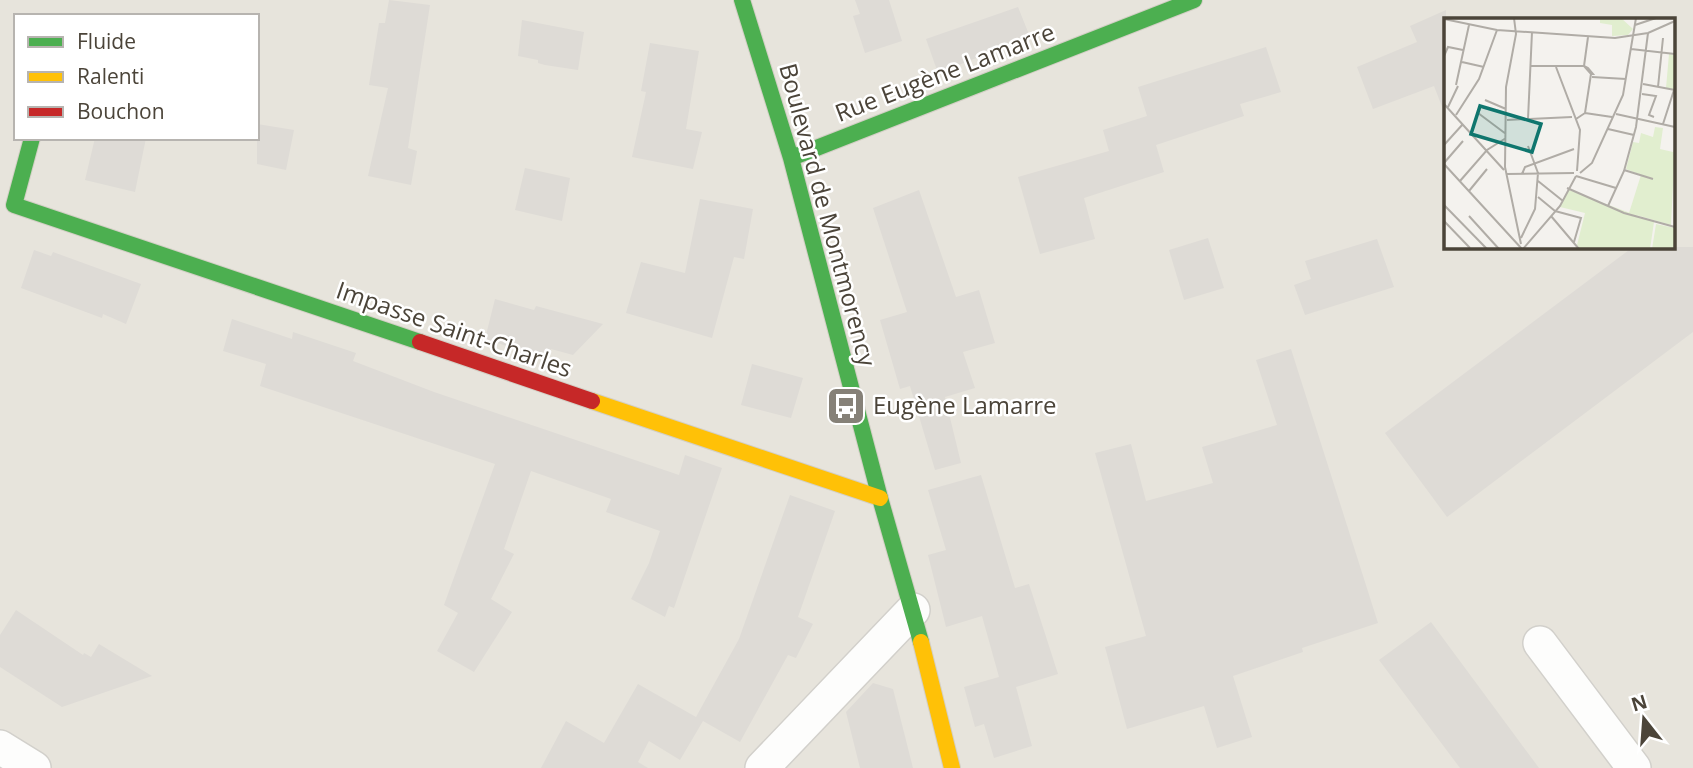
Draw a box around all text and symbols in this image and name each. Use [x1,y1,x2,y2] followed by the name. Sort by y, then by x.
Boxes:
[14,14,259,140] legend
[830,14,1059,129] street label: Rue Eugène Lamarre
[1444,18,1676,248] inset map
[77,27,136,55] text: Fluide
[772,60,885,371] street label: Boulevard de Montmorency
[77,62,144,90] text: Ralenti
[77,97,165,125] text: Bouchon
[332,273,577,384] street label: Impasse Saint-Charles
[825,385,867,427] bus stop icon: Eugène Lamarre
[873,388,1057,421] place label: Eugène Lamarre
[1609,684,1679,754] north arrow
[1628,688,1650,717] text: N

